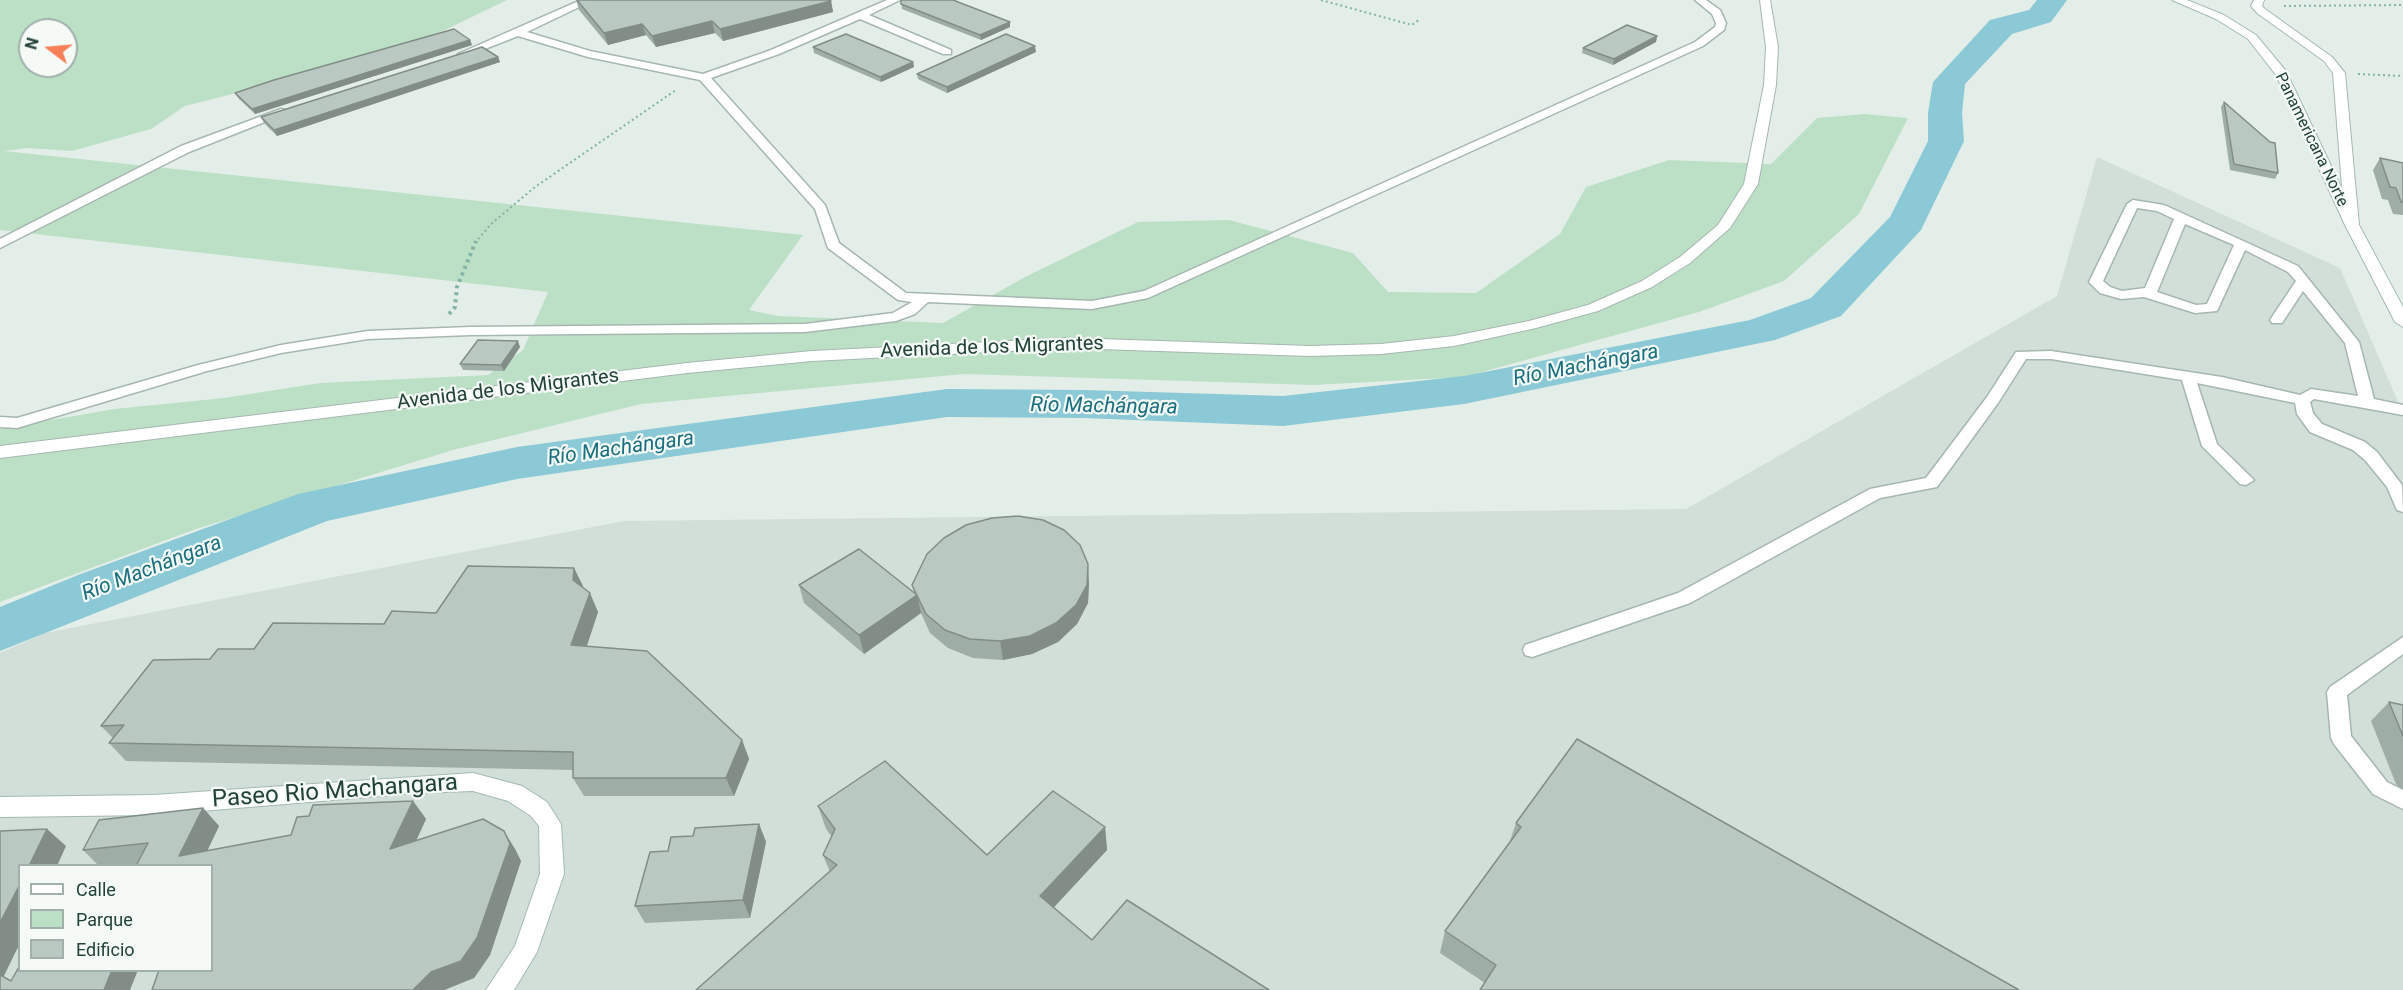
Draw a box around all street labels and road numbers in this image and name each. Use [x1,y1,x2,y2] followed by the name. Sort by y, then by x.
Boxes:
[2270,70,2352,210] street label: Panamericana Norte
[880,332,1104,364] street label: Avenida de los Migrantes
[396,364,620,416] street label: Avenida de los Migrantes
[211,769,459,815] street label: Paseo Rio Machangara

